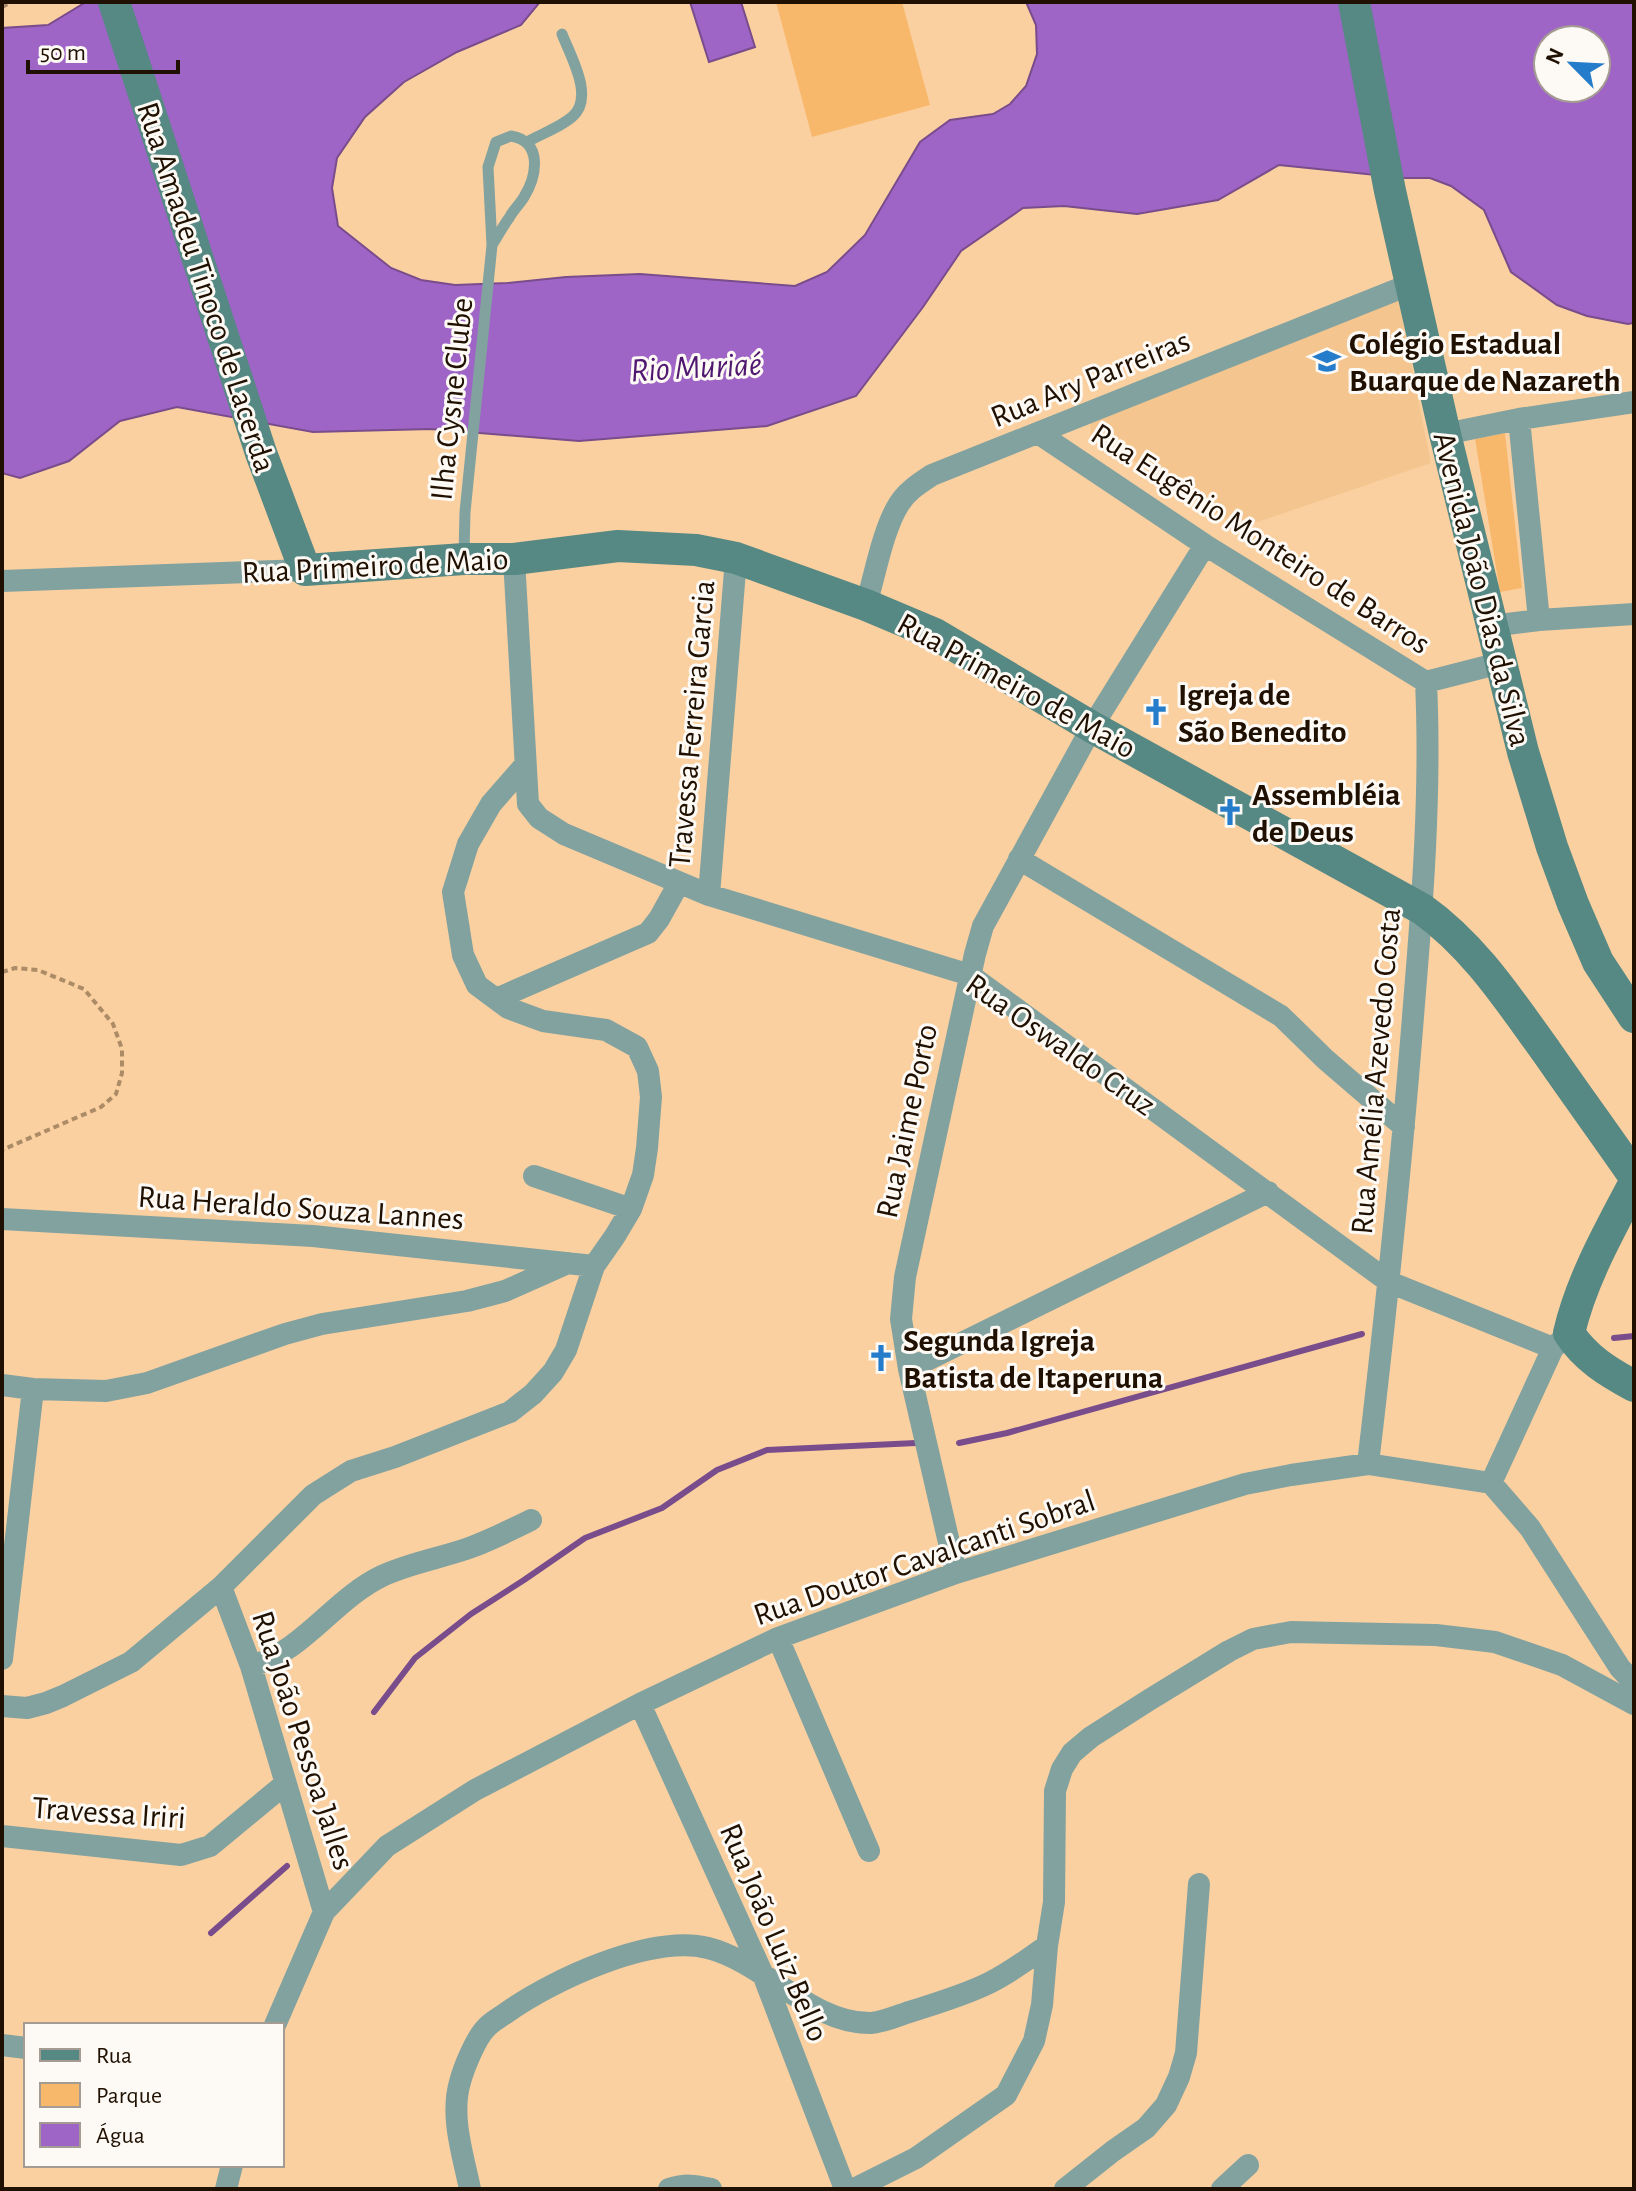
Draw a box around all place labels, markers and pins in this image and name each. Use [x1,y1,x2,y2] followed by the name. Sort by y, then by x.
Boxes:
[1349,328,1621,397] place label: Colégio Estadual Buarque de Nazareth
[1312,346,1342,376] school or university icon: Colégio Estadual Buarque de Nazareth
[1178,679,1347,748] place label: Igreja de São Benedito
[1141,697,1171,727] church icon: Igreja de São Benedito
[1252,779,1401,848] place label: Assembléia de Deus
[1215,797,1245,827] church icon: Assembléia de Deus
[903,1325,1163,1394] place label: Segunda Igreja Batista de Itaperuna
[866,1343,896,1373] church icon: Segunda Igreja Batista de Itaperuna

